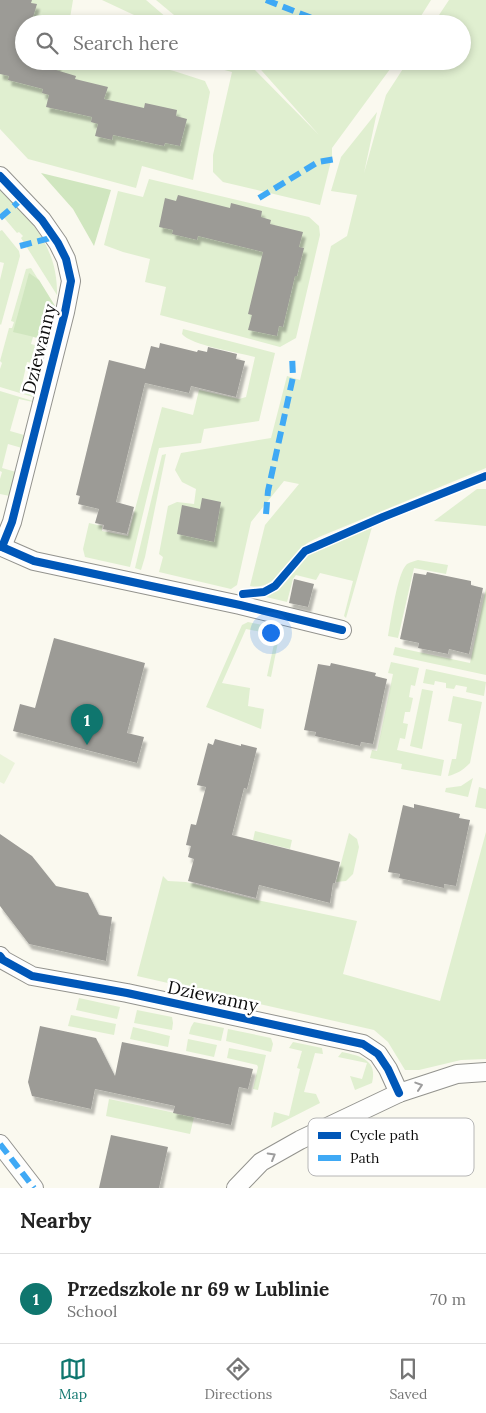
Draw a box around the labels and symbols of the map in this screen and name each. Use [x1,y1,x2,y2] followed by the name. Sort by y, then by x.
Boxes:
[17,301,61,396] street label: Dziewanny
[258,620,284,646] your location
[71,704,103,745] pin: 1
[166,975,261,1017] street label: Dziewanny
[414,1082,423,1092] one-way arrow
[308,1118,474,1176] legend
[350,1126,419,1144] text: Cycle path
[350,1149,379,1167] text: Path
[267,1152,276,1162] one-way arrow

